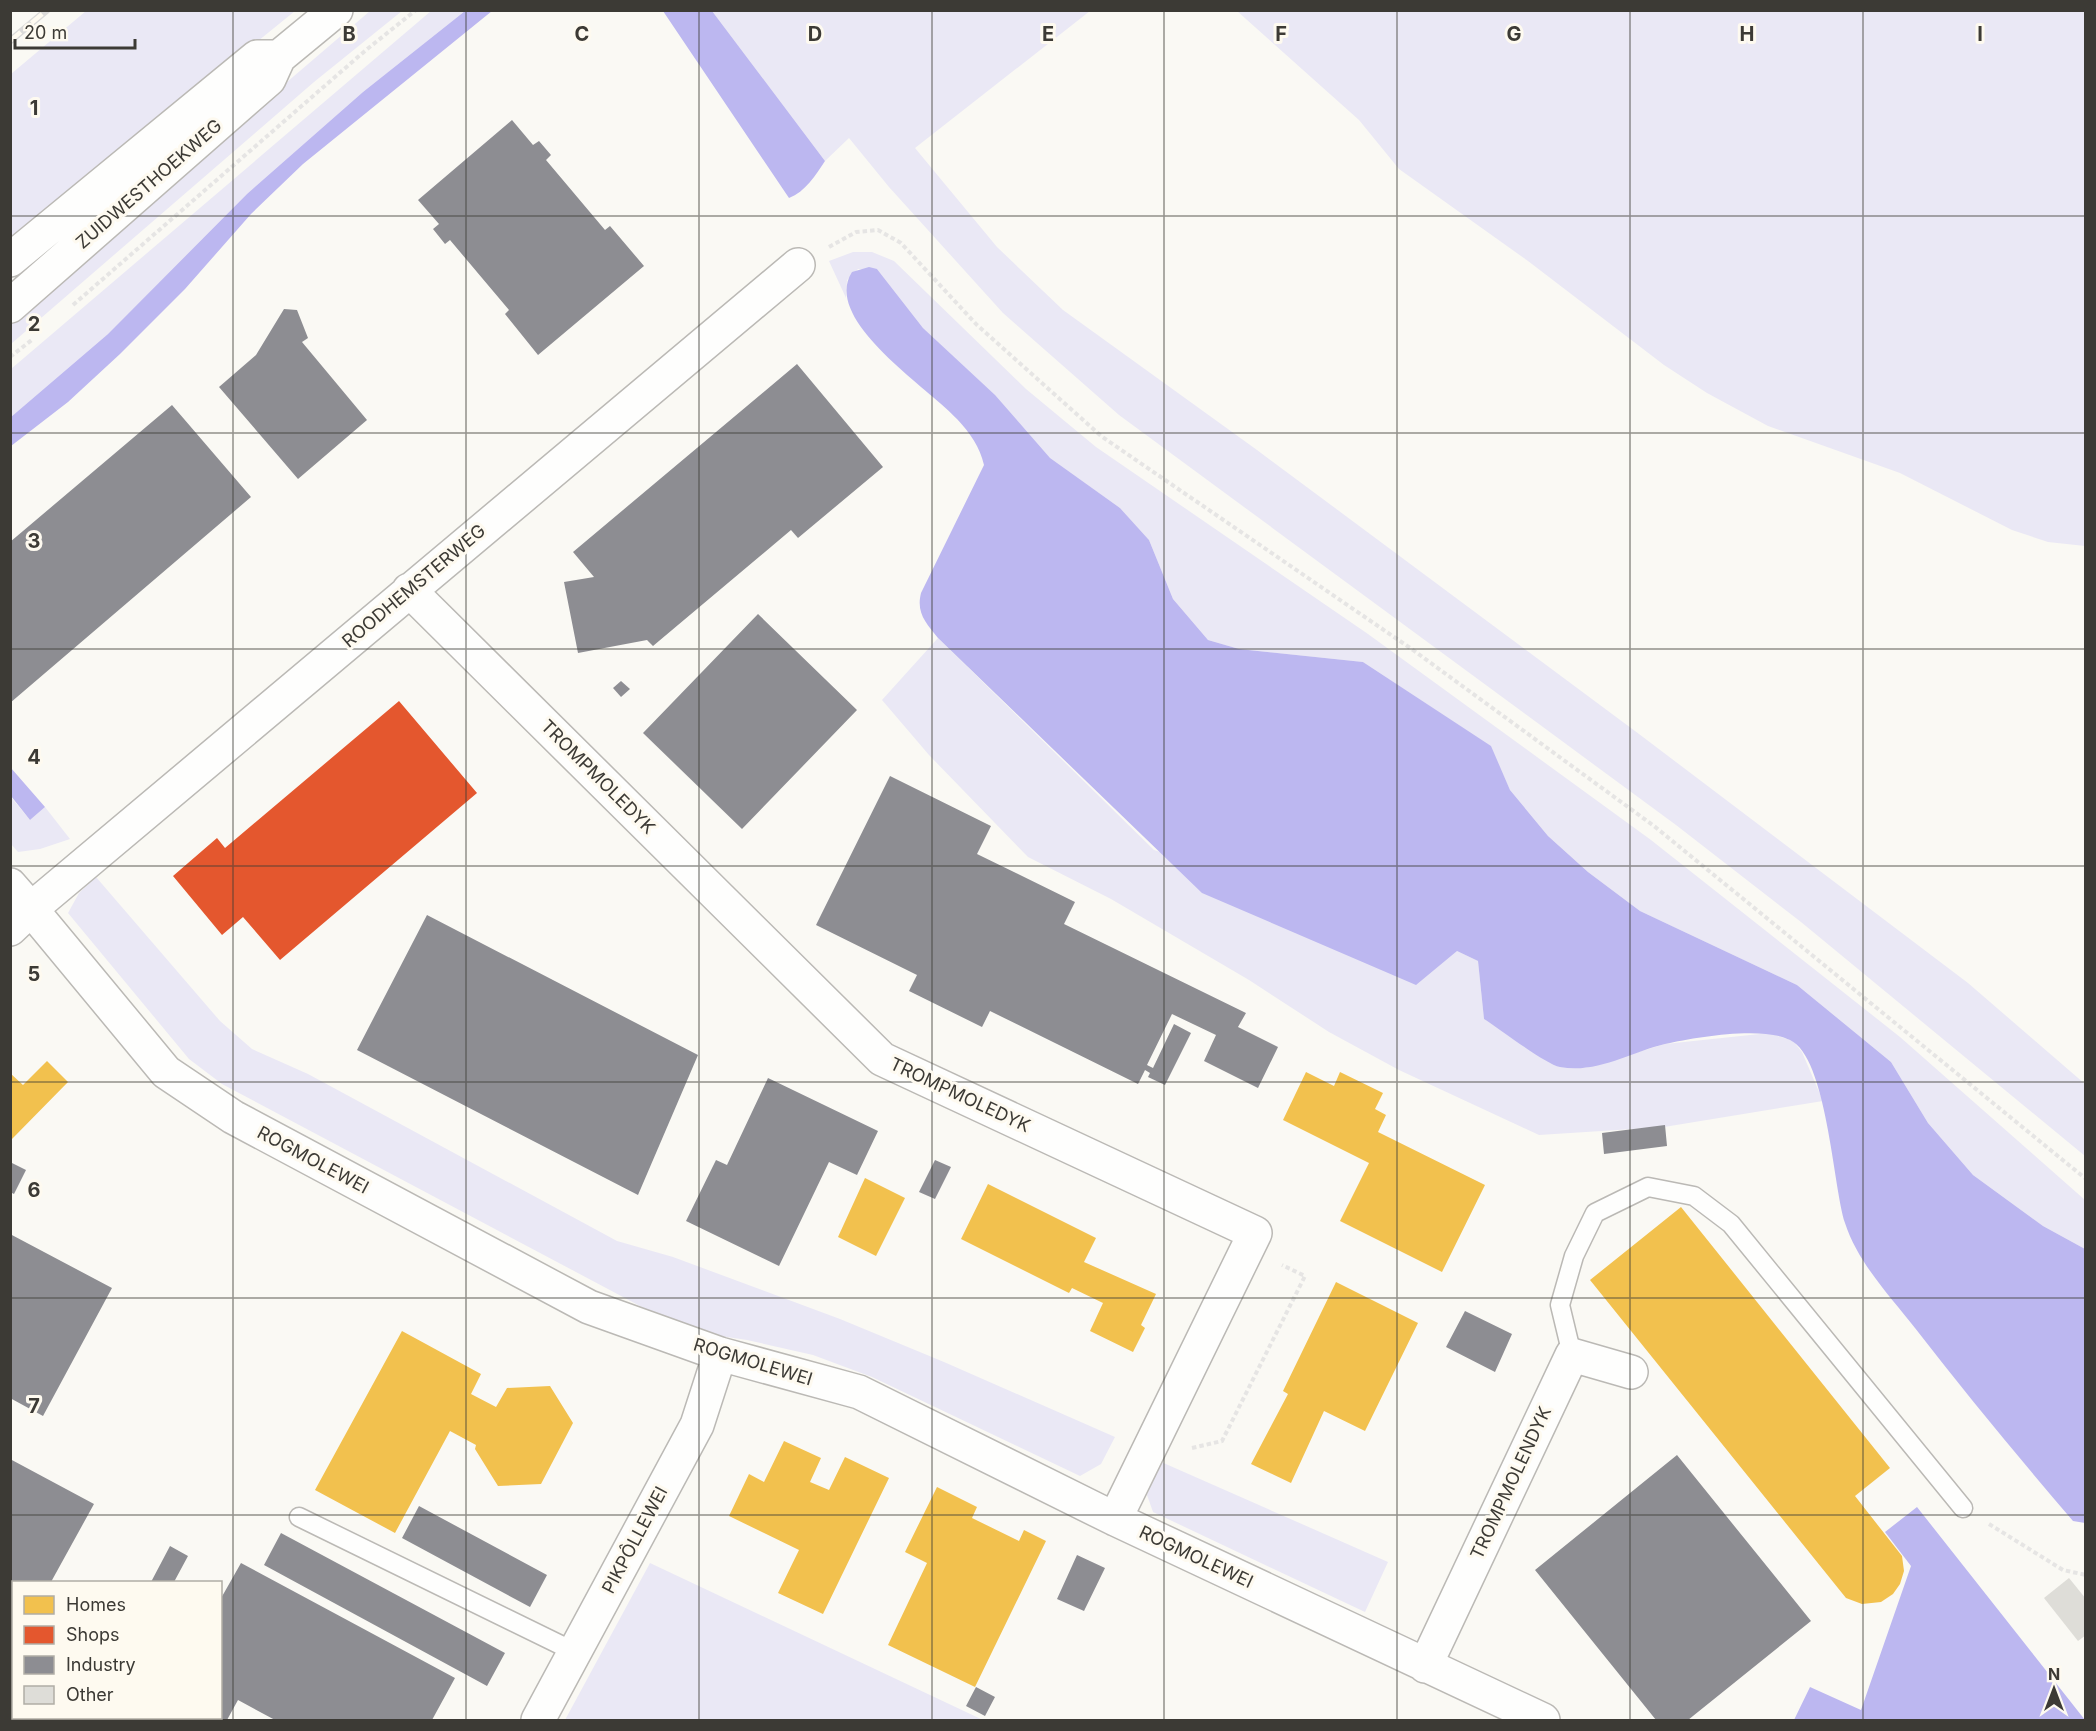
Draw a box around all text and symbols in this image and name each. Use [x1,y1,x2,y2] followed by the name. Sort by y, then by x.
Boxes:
[15,12,135,50] scale bar
[24,22,67,43] text: 20 m
[342,22,356,46] text: B
[575,22,589,46] text: C
[808,22,822,46] text: D
[1042,22,1054,46] text: E
[1275,22,1287,46] text: F
[1506,22,1522,46] text: G
[1740,22,1754,46] text: H
[1977,22,1983,46] text: I
[30,96,38,120] text: 1
[71,115,226,253] street label: ZUIDWESTHOEKWEG
[28,312,40,336] text: 2
[338,520,489,652] street label: ROODHEMSTERWEG
[28,529,40,553] text: 3
[537,715,660,838] street label: TROMPMOLEDYK
[27,745,41,769] text: 4
[28,962,40,986] text: 5
[887,1053,1034,1136] street label: TROMPMOLEDYK
[254,1121,373,1198] street label: ROGMOLEWEI
[28,1178,41,1202] text: 6
[691,1333,815,1390] street label: ROGMOLEWEI
[28,1394,40,1418] text: 7
[1466,1403,1555,1562] street label: TROMPMOLENDYK
[597,1482,672,1597] street label: PIKPÔLLEWEI
[1136,1521,1256,1592] street label: ROGMOLEWEI
[12,1581,222,1719] legend
[66,1594,126,1615] text: Homes
[66,1624,120,1645] text: Shops
[66,1654,136,1675] text: Industry
[2024,1659,2084,1719] north arrow
[2048,1664,2060,1684] text: N
[66,1684,114,1705] text: Other

